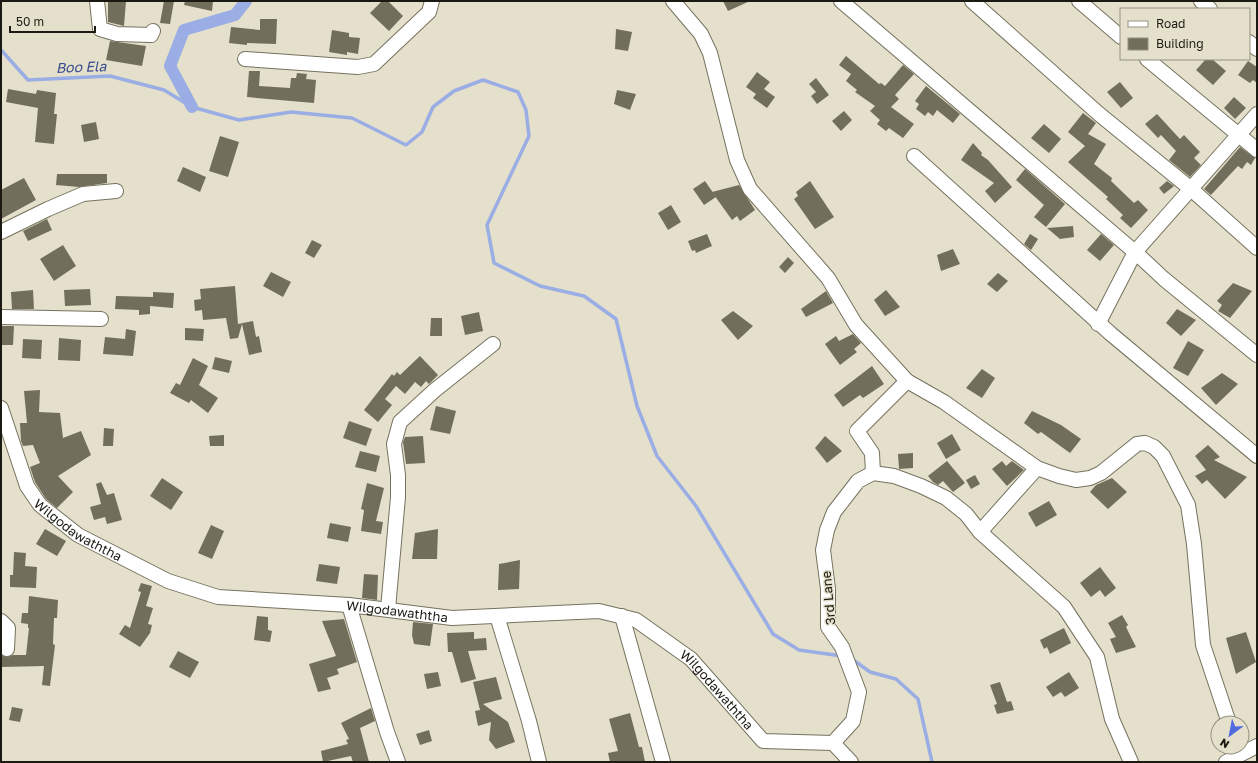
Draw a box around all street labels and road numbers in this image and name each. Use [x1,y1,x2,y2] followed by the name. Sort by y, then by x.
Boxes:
[31,495,125,564] street label: Wilgodawaththa
[818,570,838,626] street label: 3rd Lane
[345,597,449,625] street label: Wilgodawaththa
[677,646,757,733] street label: Wilgodawaththa

